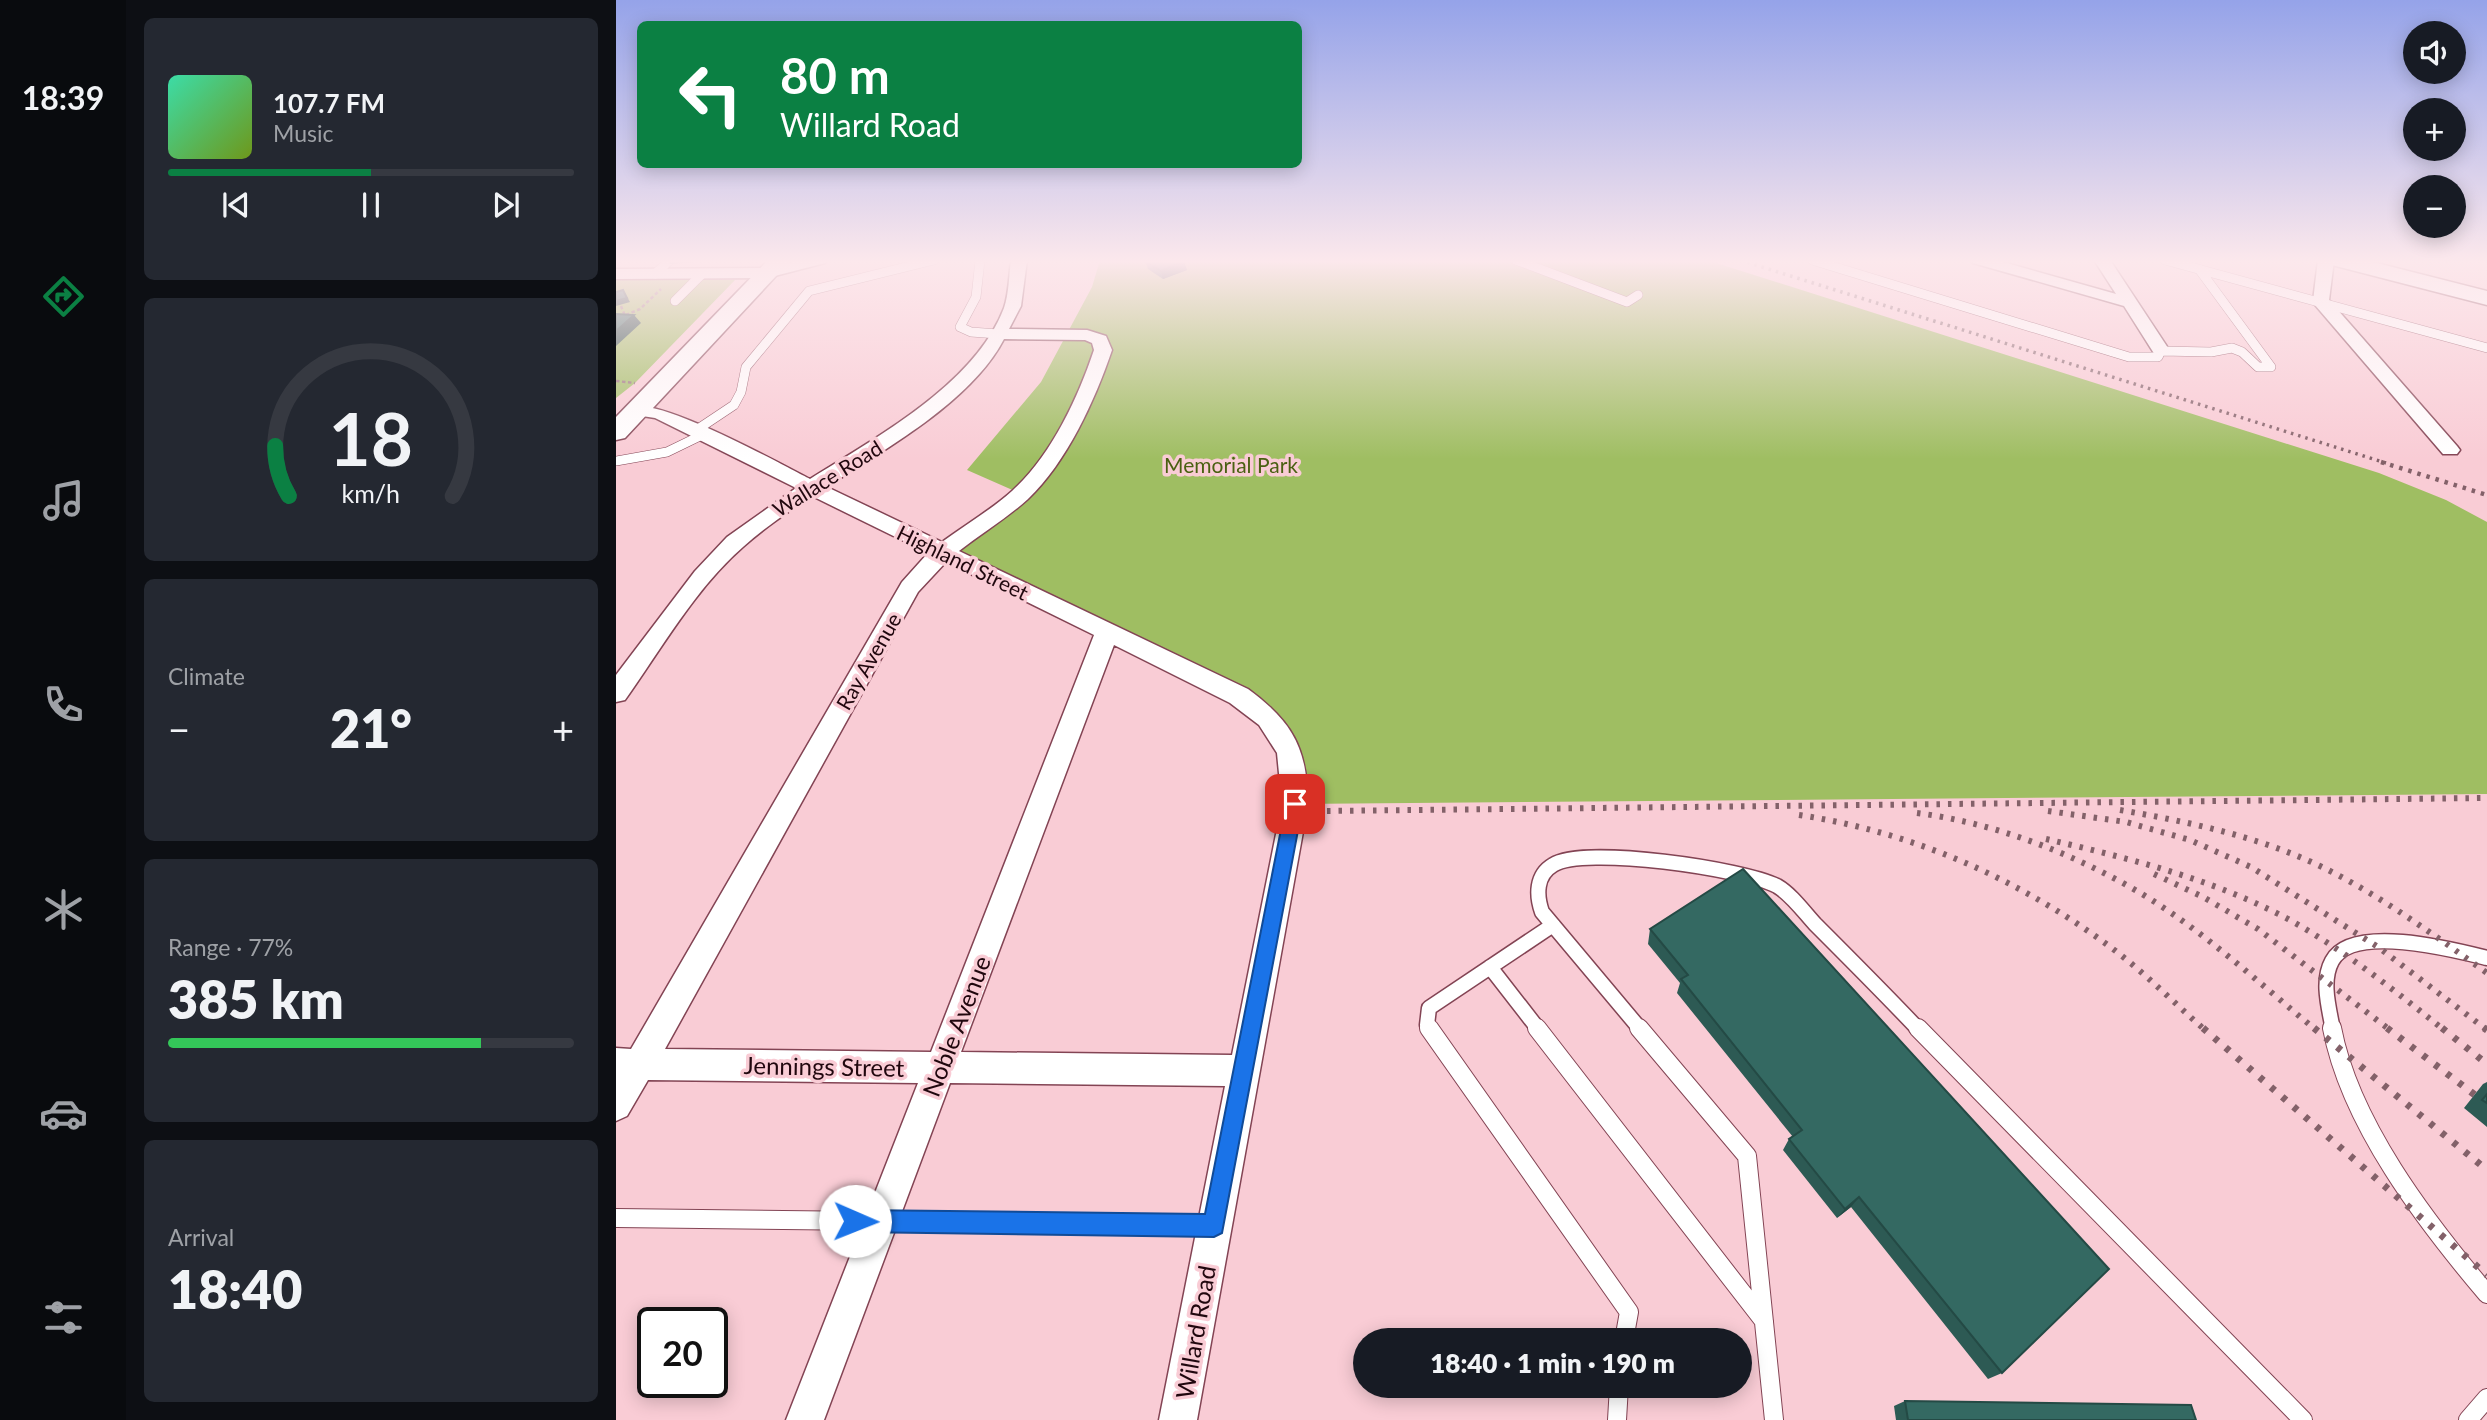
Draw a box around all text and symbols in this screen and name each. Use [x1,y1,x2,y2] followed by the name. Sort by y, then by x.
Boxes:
[2403,21,2466,238] map controls
[2403,21,2466,84] button: sound
[780,46,890,104] text: 80 m
[665,49,756,140] icon: left
[22,78,104,117] text: 18:39
[273,87,385,119] text: 107.7 FM
[2403,98,2466,161] button: +
[780,105,960,144] text: Willard Road
[273,119,333,147] text: Music
[2403,175,2466,238] button: −
[217,186,255,224] icon: previous
[352,186,390,224] icon: pause
[487,186,525,224] icon: next
[39,272,88,321] icon: directions
[329,394,413,482] text: 18
[768,434,886,522] street label: Wallace Road
[1164,452,1298,477] park label: Memorial Park
[39,476,88,525] icon: music
[342,477,400,507] text: km/h
[893,519,1033,605] street label: Highland Street
[830,608,906,714] street label: Ray Avenue
[168,662,245,690] text: Climate
[39,680,88,729] icon: phone
[330,697,412,759] text: 21°
[168,706,190,752] text: −
[552,706,574,752] text: +
[1265,774,1325,834] pin
[1276,785,1314,823] icon: arrive
[39,885,88,934] icon: climate
[168,933,293,961] text: Range · 77%
[916,952,996,1100] street label: Noble Avenue
[168,968,344,1030] text: 385 km
[743,1050,905,1082] street label: Jennings Street
[39,1089,88,1138] icon: car
[818,1184,892,1258] position arrow
[168,1223,234,1251] text: Arrival
[168,1258,302,1320] text: 18:40
[1169,1263,1221,1401] street label: Willard Road
[39,1293,88,1342] icon: filters
[637,1307,728,1398] speed limit sign: 20
[1430,1347,1675,1379] text: 18:40 · 1 min · 190 m

